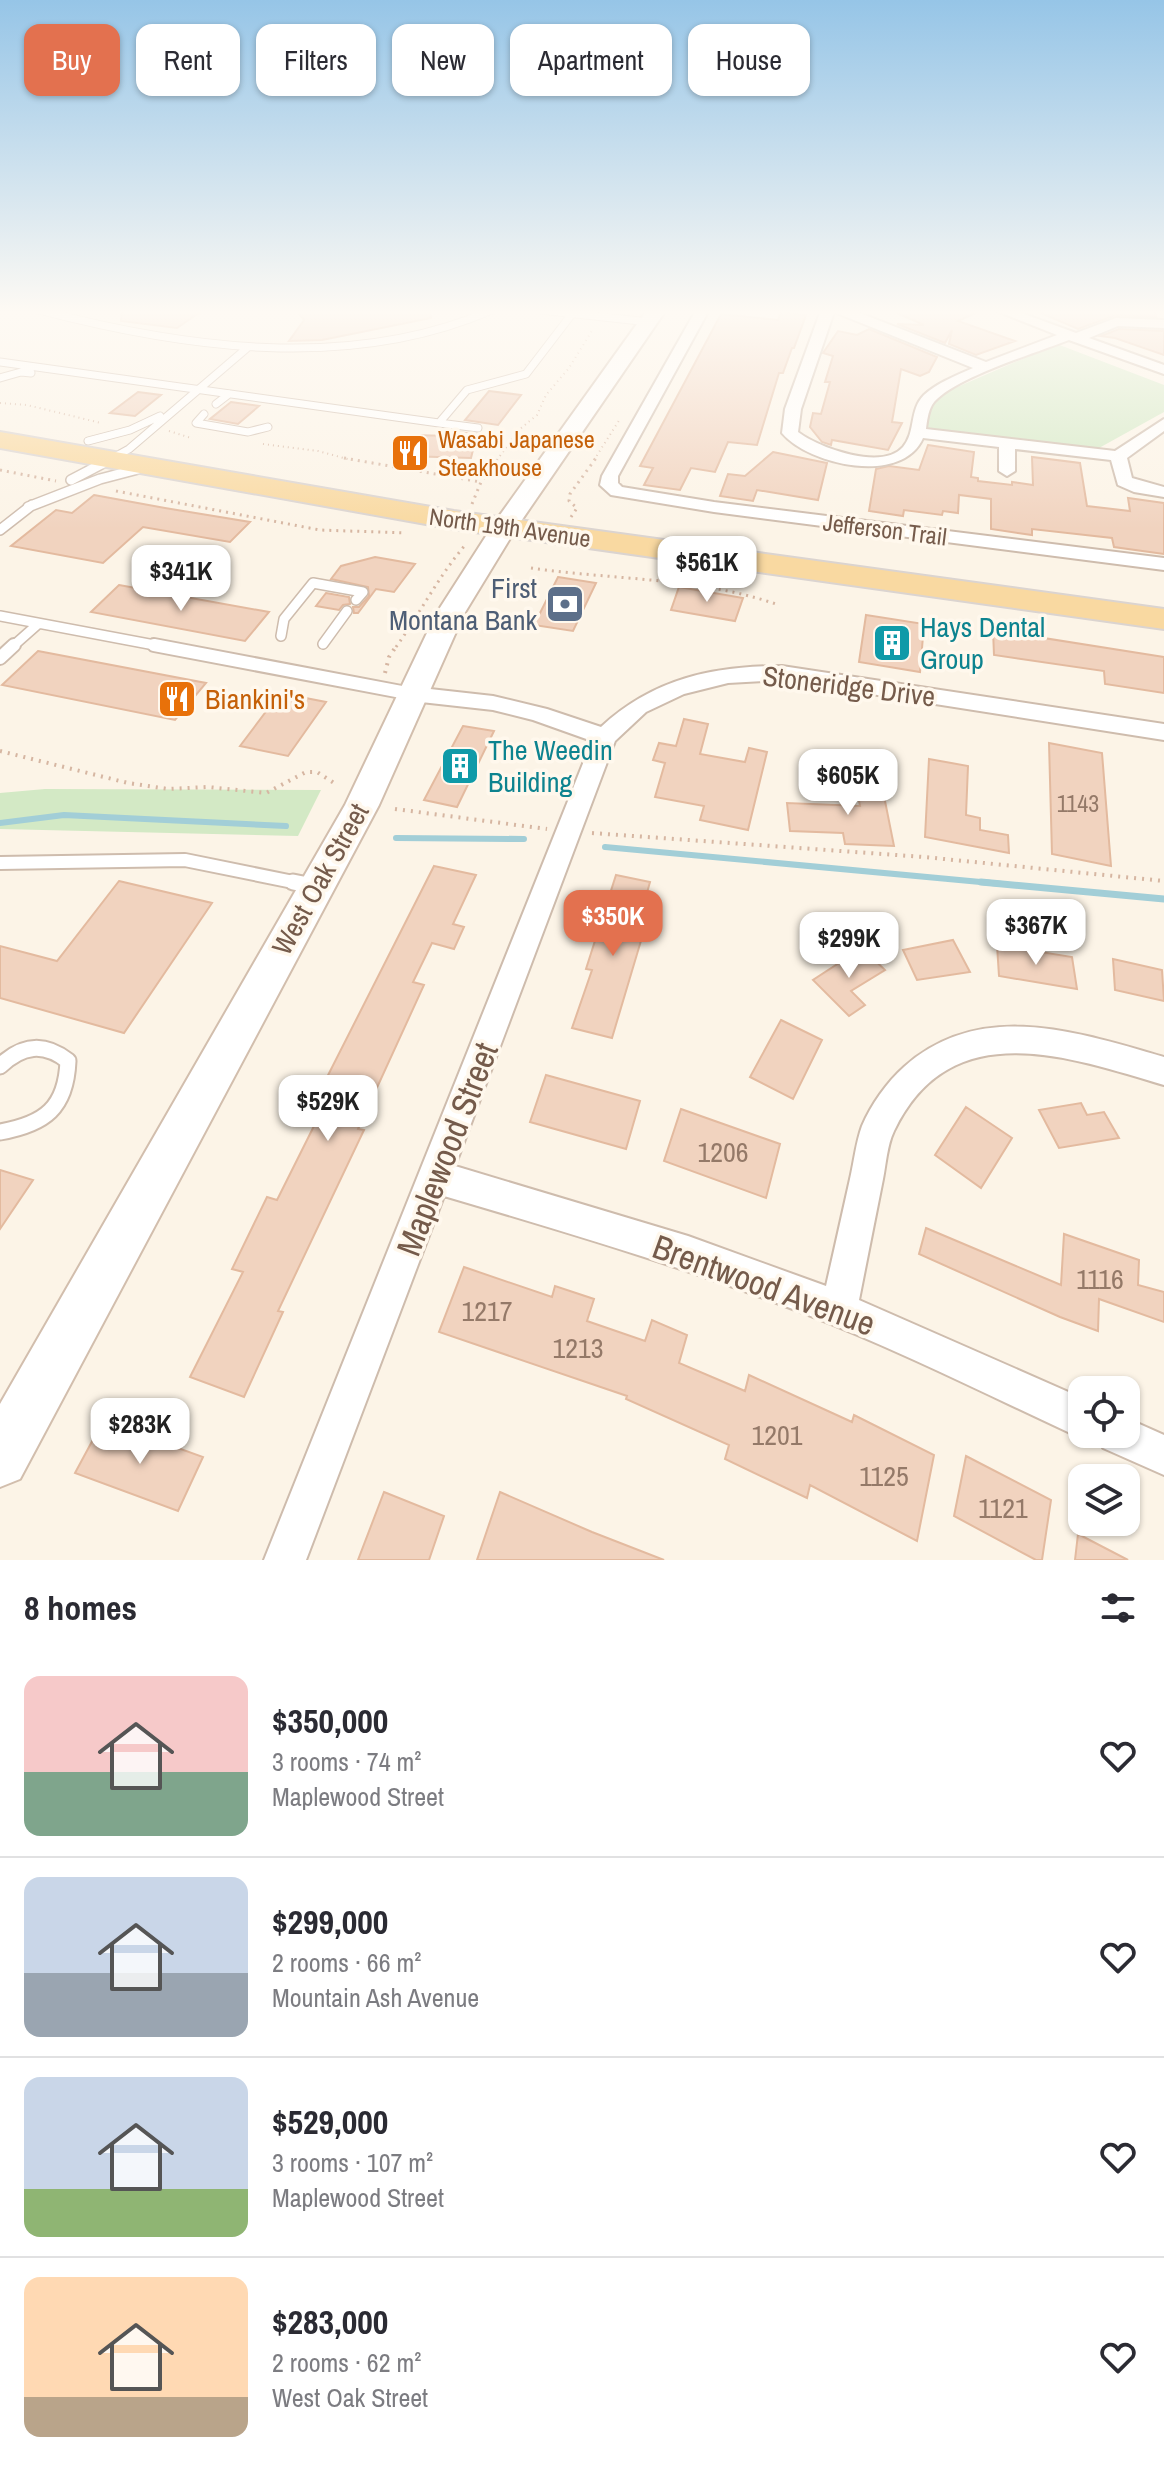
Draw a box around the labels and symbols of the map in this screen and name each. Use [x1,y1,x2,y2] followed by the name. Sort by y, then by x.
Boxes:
[438,423,595,483] place label: Wasabi Japanese Steakhouse
[389,432,431,474] restaurant icon: Wasabi Japanese Steakhouse
[427,500,593,554] street label: North 19th Avenue
[821,506,949,552] street label: Jefferson Trail
[651,536,763,604] pin: $561K
[125,545,237,613] pin: $341K
[389,569,538,639] place label: First Montana Bank
[544,583,586,625] bank icon: First Montana Bank
[920,608,1045,678] place label: Hays Dental Group
[871,622,913,664] building icon: Hays Dental Group
[761,657,937,715] street label: Stoneridge Drive
[156,678,198,720] restaurant icon: Biankini's
[205,680,305,718] place label: Biankini's
[488,731,613,801] place label: The Weedin Building
[439,745,481,787] building icon: The Weedin Building
[792,749,904,817] pin: $605K
[1057,787,1099,819] house number: 1143
[263,796,377,962] street label: West Oak Street
[557,890,669,958] pin: $350K
[980,899,1092,967] pin: $367K
[793,912,905,980] pin: $299K
[385,1036,509,1262] street label: Maplewood Street
[272,1075,384,1143] pin: $529K
[697,1133,749,1171] house number: 1206
[646,1223,882,1347] street label: Brentwood Avenue
[1076,1260,1124,1298] house number: 1116
[461,1292,513,1330] house number: 1217
[552,1329,604,1367] house number: 1213
[84,1398,196,1466] pin: $283K
[751,1416,803,1454] house number: 1201
[859,1457,909,1495] house number: 1125
[978,1489,1028,1527] house number: 1121

